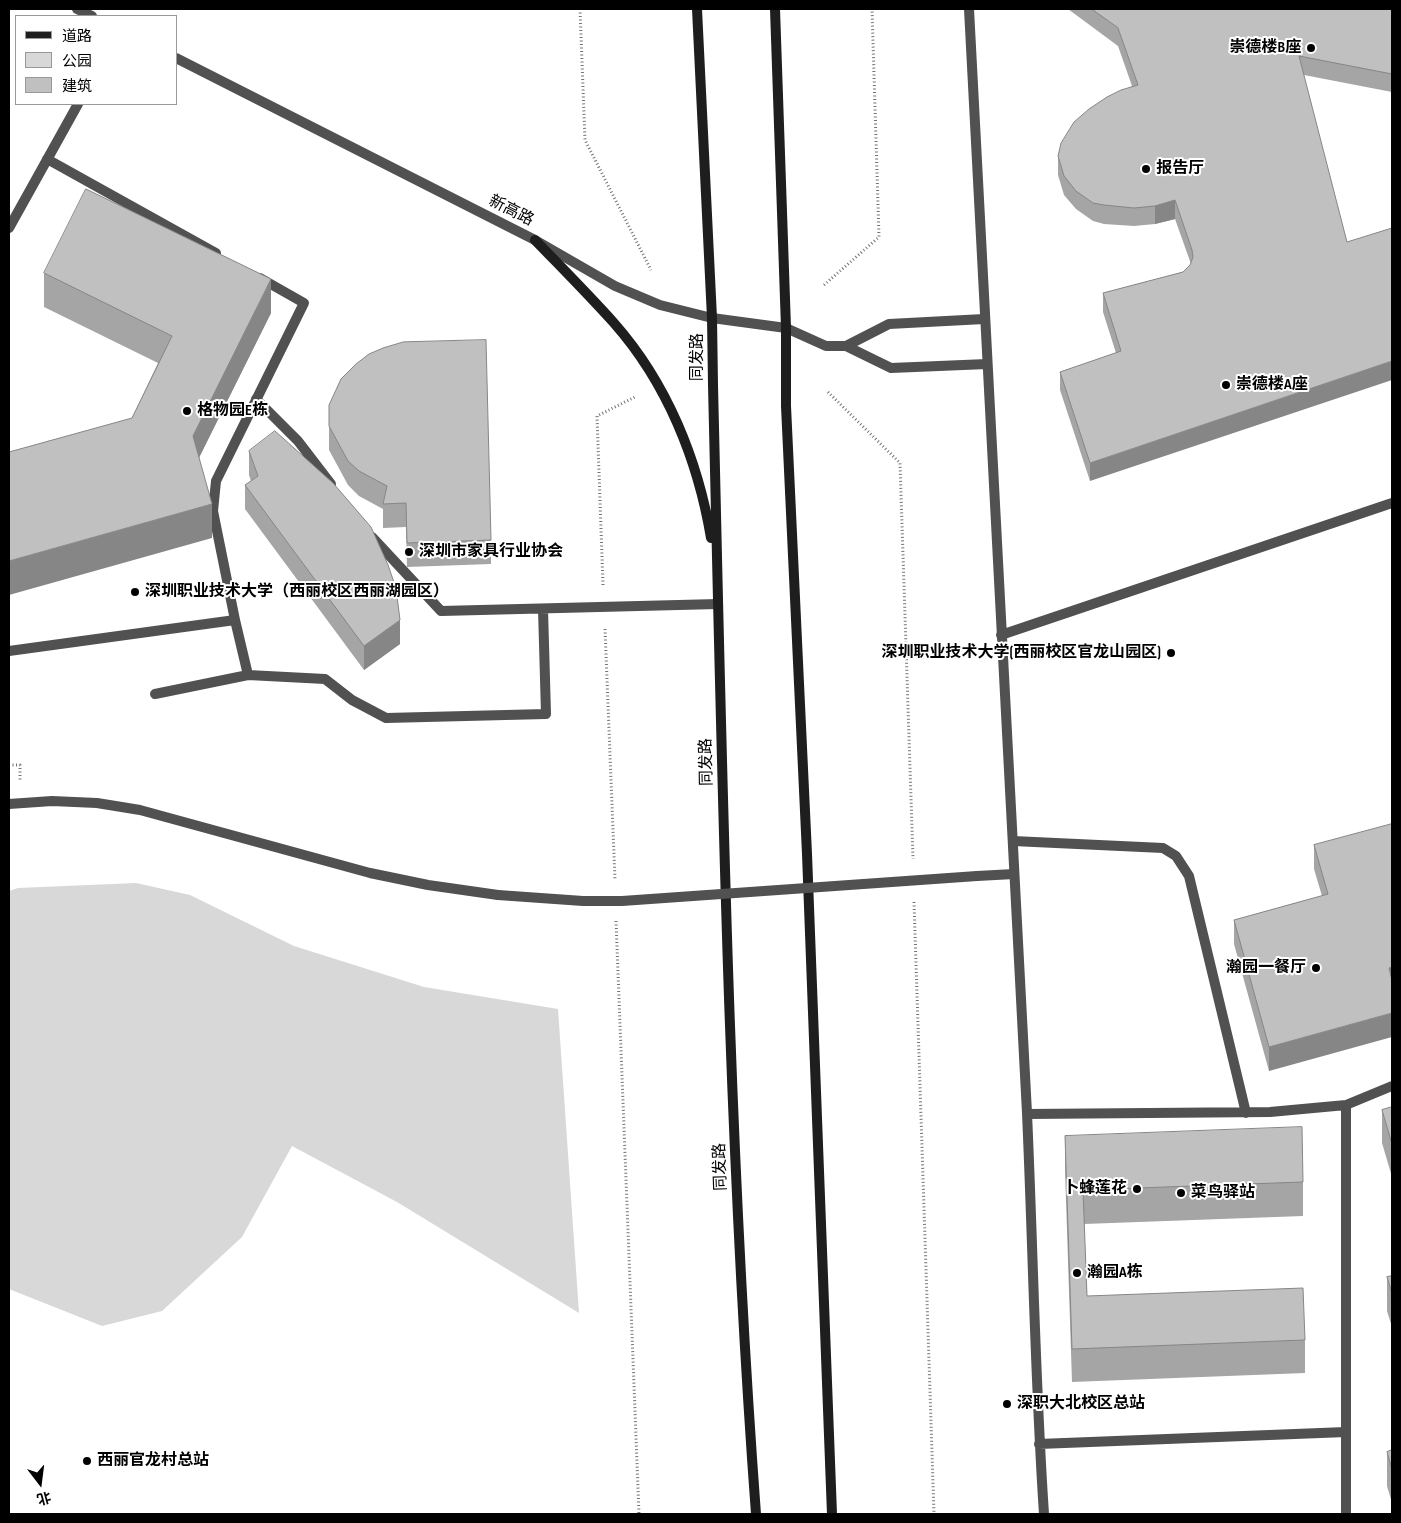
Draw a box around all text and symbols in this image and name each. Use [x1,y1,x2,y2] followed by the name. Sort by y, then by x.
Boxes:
[15,15,178,105] legend
[62,27,92,46] text: 道路
[1229,38,1301,58] place label: 崇德楼B座
[1305,42,1317,54] marker: 崇德楼B座
[62,52,92,71] text: 公园
[62,77,92,96] text: 建筑
[1156,159,1204,179] place label: 报告厅
[1140,163,1152,175] marker: 报告厅
[485,192,537,230] street label: 新高路
[688,333,708,381] street label: 同发路
[1236,375,1308,395] place label: 崇德楼A座
[1220,379,1232,391] marker: 崇德楼A座
[197,401,268,421] place label: 格物园E栋
[181,405,193,417] marker: 格物园E栋
[419,542,563,562] place label: 深圳市家具行业协会
[403,546,415,558] marker: 深圳市家具行业协会
[145,582,449,602] place label: 深圳职业技术大学（西丽校区西丽湖园区）
[129,586,141,598] marker: 深圳职业技术大学（西丽校区西丽湖园区）
[882,643,1161,663] place label: 深圳职业技术大学(西丽校区官龙山园区)
[1165,647,1177,659] marker: 深圳职业技术大学(西丽校区官龙山园区)
[697,738,717,786] street label: 同发路
[1226,958,1306,978] place label: 瀚园一餐厅
[1310,962,1322,974] marker: 瀚园一餐厅
[711,1143,731,1191] street label: 同发路
[1063,1179,1127,1199] place label: 卜蜂莲花
[1131,1183,1143,1195] marker: 卜蜂莲花
[1191,1183,1255,1203] place label: 菜鸟驿站
[1175,1187,1187,1199] marker: 菜鸟驿站
[1087,1263,1143,1283] place label: 瀚园A栋
[1071,1267,1083,1279] marker: 瀚园A栋
[1017,1394,1145,1414] place label: 深职大北校区总站
[1001,1398,1013,1410] marker: 深职大北校区总站
[97,1451,209,1471] place label: 西丽官龙村总站
[81,1455,93,1467] marker: 西丽官龙村总站
[15,1458,65,1508] north arrow
[35,1488,53,1508] text: 北

